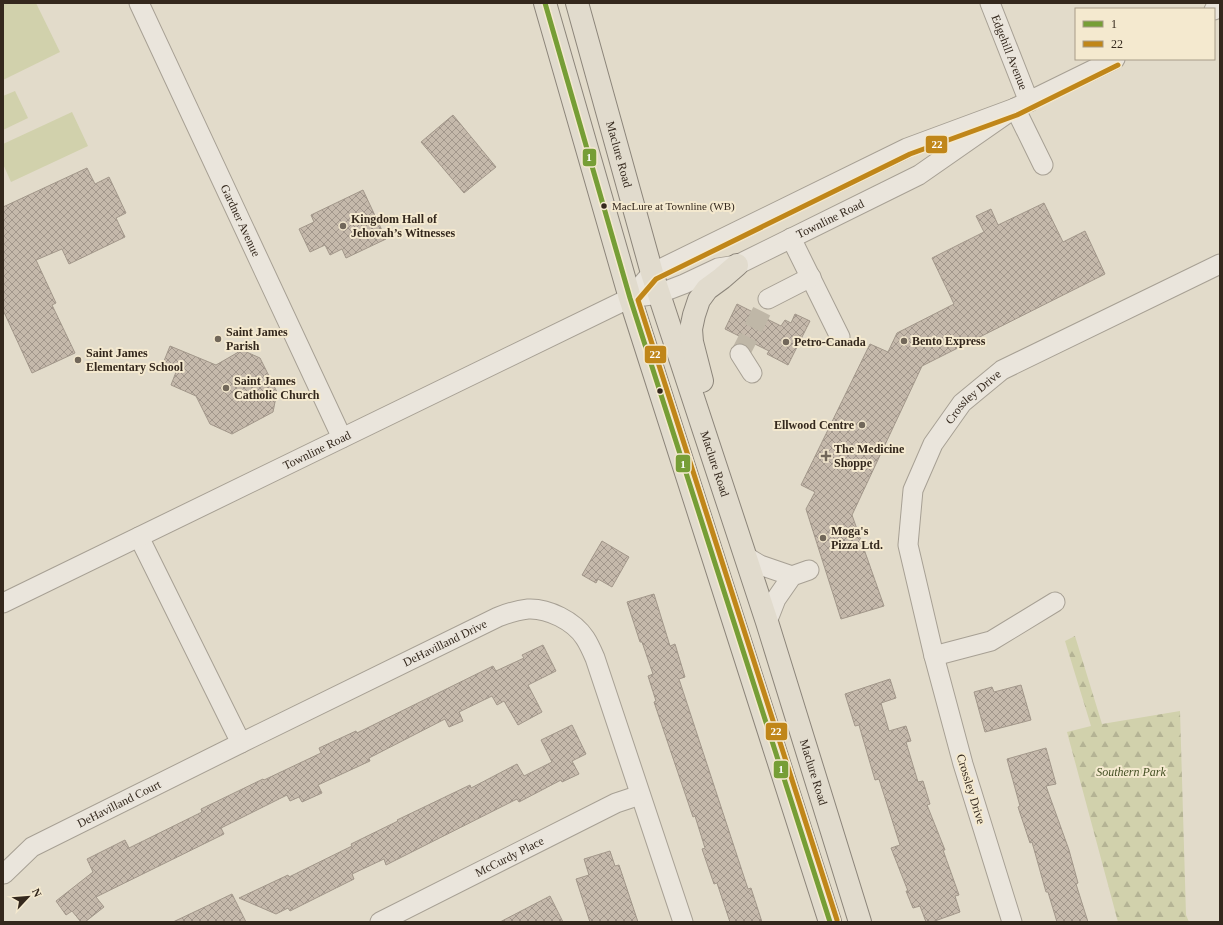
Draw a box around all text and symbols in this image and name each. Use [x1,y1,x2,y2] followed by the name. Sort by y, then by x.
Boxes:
[1075,8,1215,60] legend
[988,13,1031,92] street label: Edgehill Avenue
[1111,17,1117,31] text: 1
[1111,37,1123,51] text: 22
[603,119,635,189] street label: Maclure Road
[925,135,948,154] line badge: 22
[932,138,943,150] text: 22
[582,148,597,167] line badge: 1
[586,151,592,163] text: 1
[218,182,263,259] street label: Gardner Avenue
[794,196,866,242] street label: Townline Road
[612,200,735,213] place label: MacLure at Townline (WB)
[599,201,609,211] marker: MacLure at Townline (WB)
[351,212,455,240] place label: Kingdom Hall of Jehovah’s Witnesses
[338,221,348,231] marker: Kingdom Hall of Jehovah’s Witnesses
[226,325,288,353] place label: Saint James Parish
[213,334,223,344] marker: Saint James Parish
[912,334,986,348] place label: Bento Express
[794,335,866,349] place label: Petro-Canada
[899,336,909,346] marker: Bento Express
[781,337,791,347] marker: Petro-Canada
[644,345,667,364] line badge: 22
[86,346,184,374] place label: Saint James Elementary School
[650,348,661,360] text: 22
[73,355,83,365] marker: Saint James Elementary School
[942,367,1004,427] street label: Crossley Drive
[234,374,320,402] place label: Saint James Catholic Church
[221,383,231,393] marker: Saint James Catholic Church
[655,386,665,396] unlabelled marker
[774,418,855,432] place label: Ellwood Centre
[857,420,867,430] marker: Ellwood Centre
[281,428,353,473] street label: Townline Road
[697,429,732,498] street label: Maclure Road
[834,442,905,470] place label: The Medicine Shoppe
[821,451,831,461] marker: The Medicine Shoppe
[675,454,691,473] line badge: 1
[680,458,686,470] text: 1
[831,524,883,552] place label: Moga's Pizza Ltd.
[818,533,828,543] marker: Moga's Pizza Ltd.
[401,617,489,669] street label: DeHavilland Drive
[765,722,788,741] line badge: 22
[771,725,782,737] text: 22
[797,738,830,807] street label: Maclure Road
[954,752,988,826] street label: Crossley Drive
[773,760,789,779] line badge: 1
[778,763,784,775] text: 1
[1096,765,1167,779] park label: Southern Park
[75,777,164,830] street label: DeHavilland Court
[473,834,546,880] street label: McCurdy Place
[8,877,48,917] north arrow
[30,886,44,899] text: N

